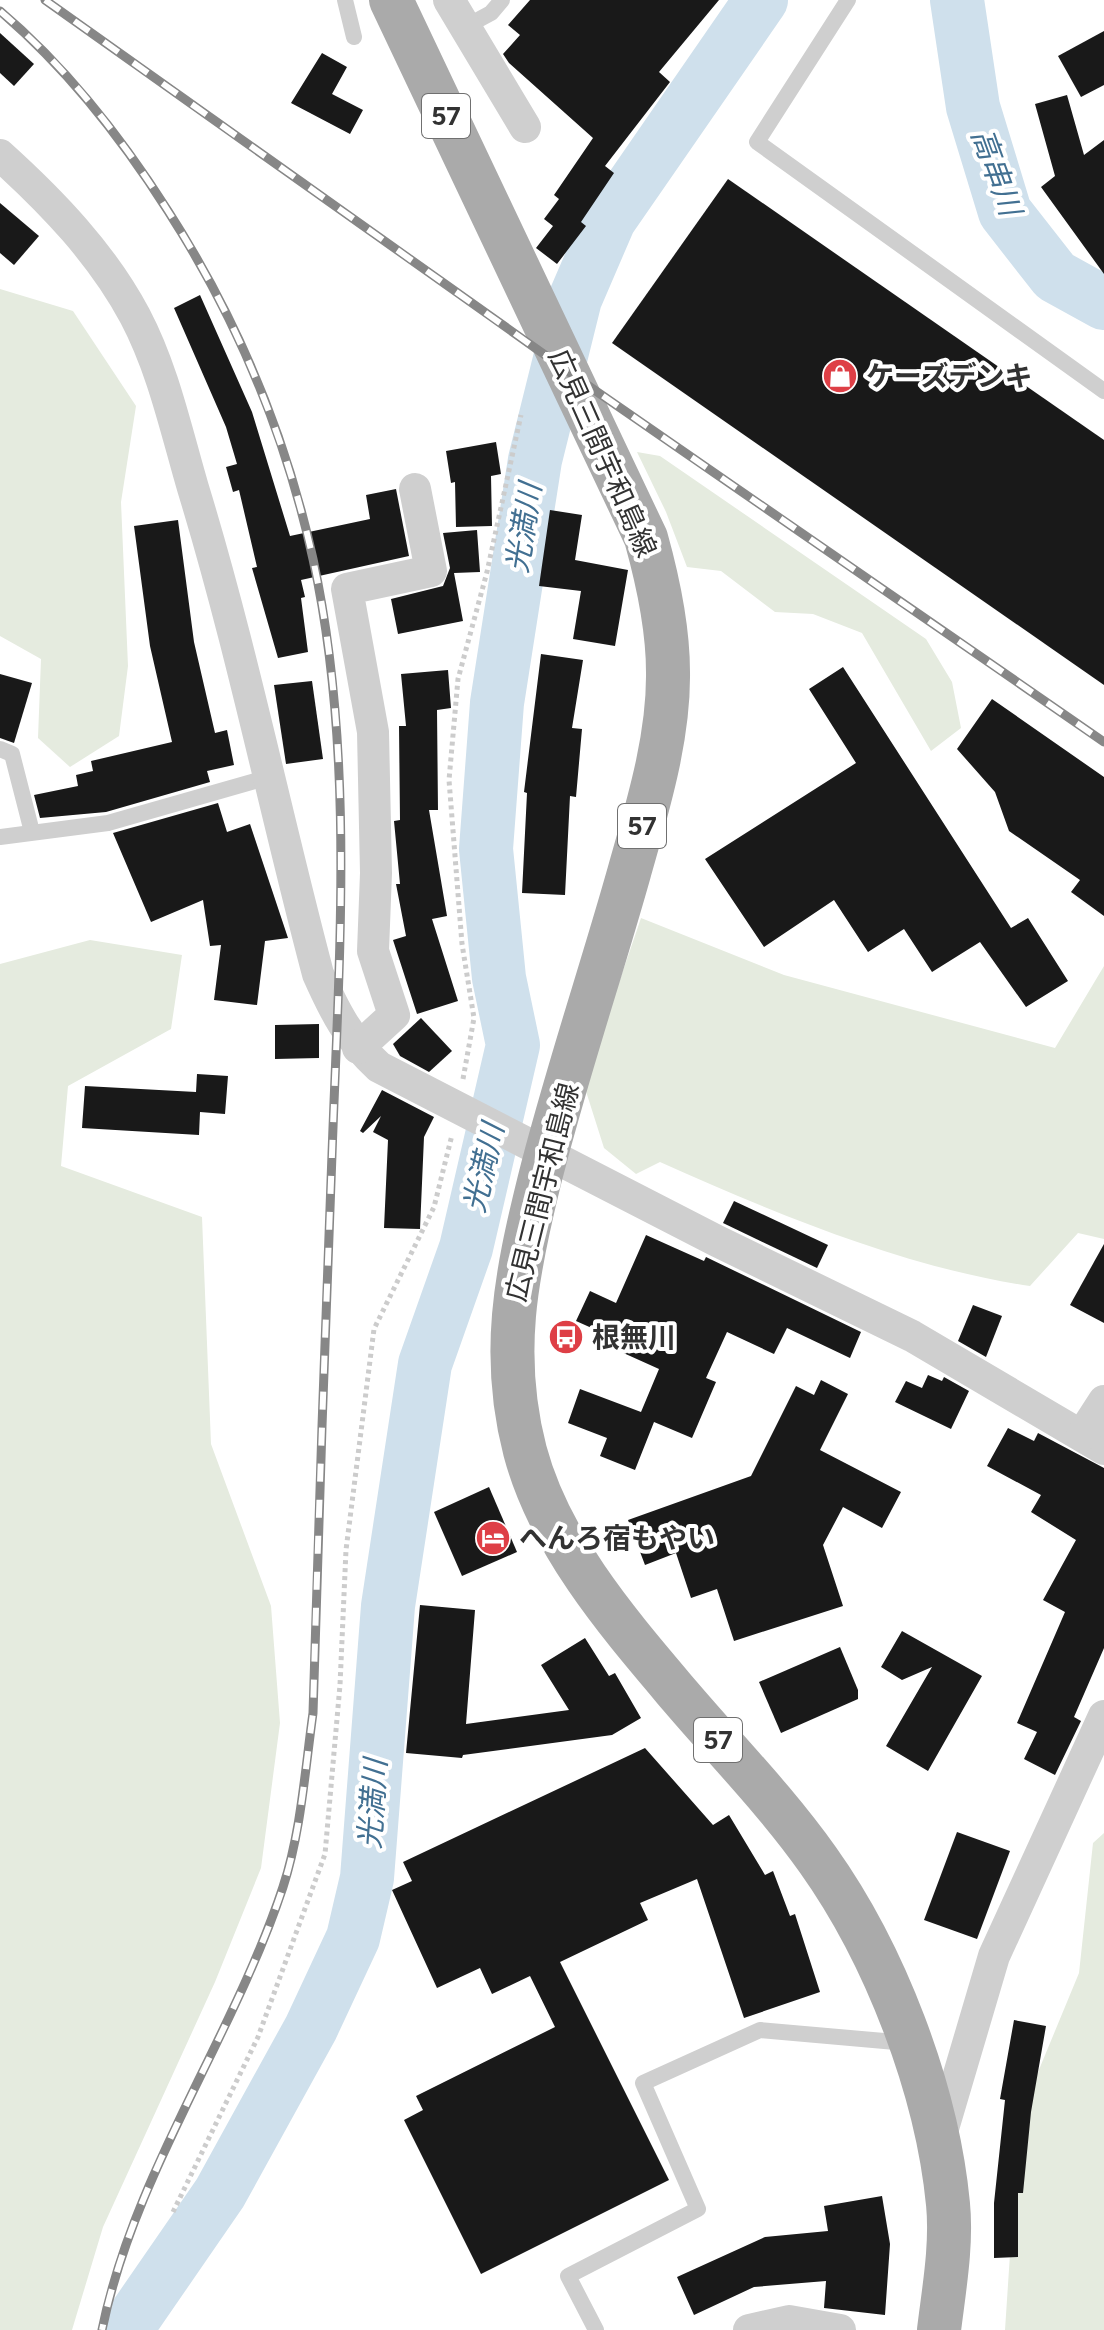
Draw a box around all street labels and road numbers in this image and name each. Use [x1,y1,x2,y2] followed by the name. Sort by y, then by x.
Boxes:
[422,94,470,138] road number: 57
[542,344,664,562] street label: 広見三間宇和島線
[618,804,666,848] road number: 57
[498,1079,586,1305] street label: 広見三間宇和島線
[694,1718,742,1762] road number: 57

